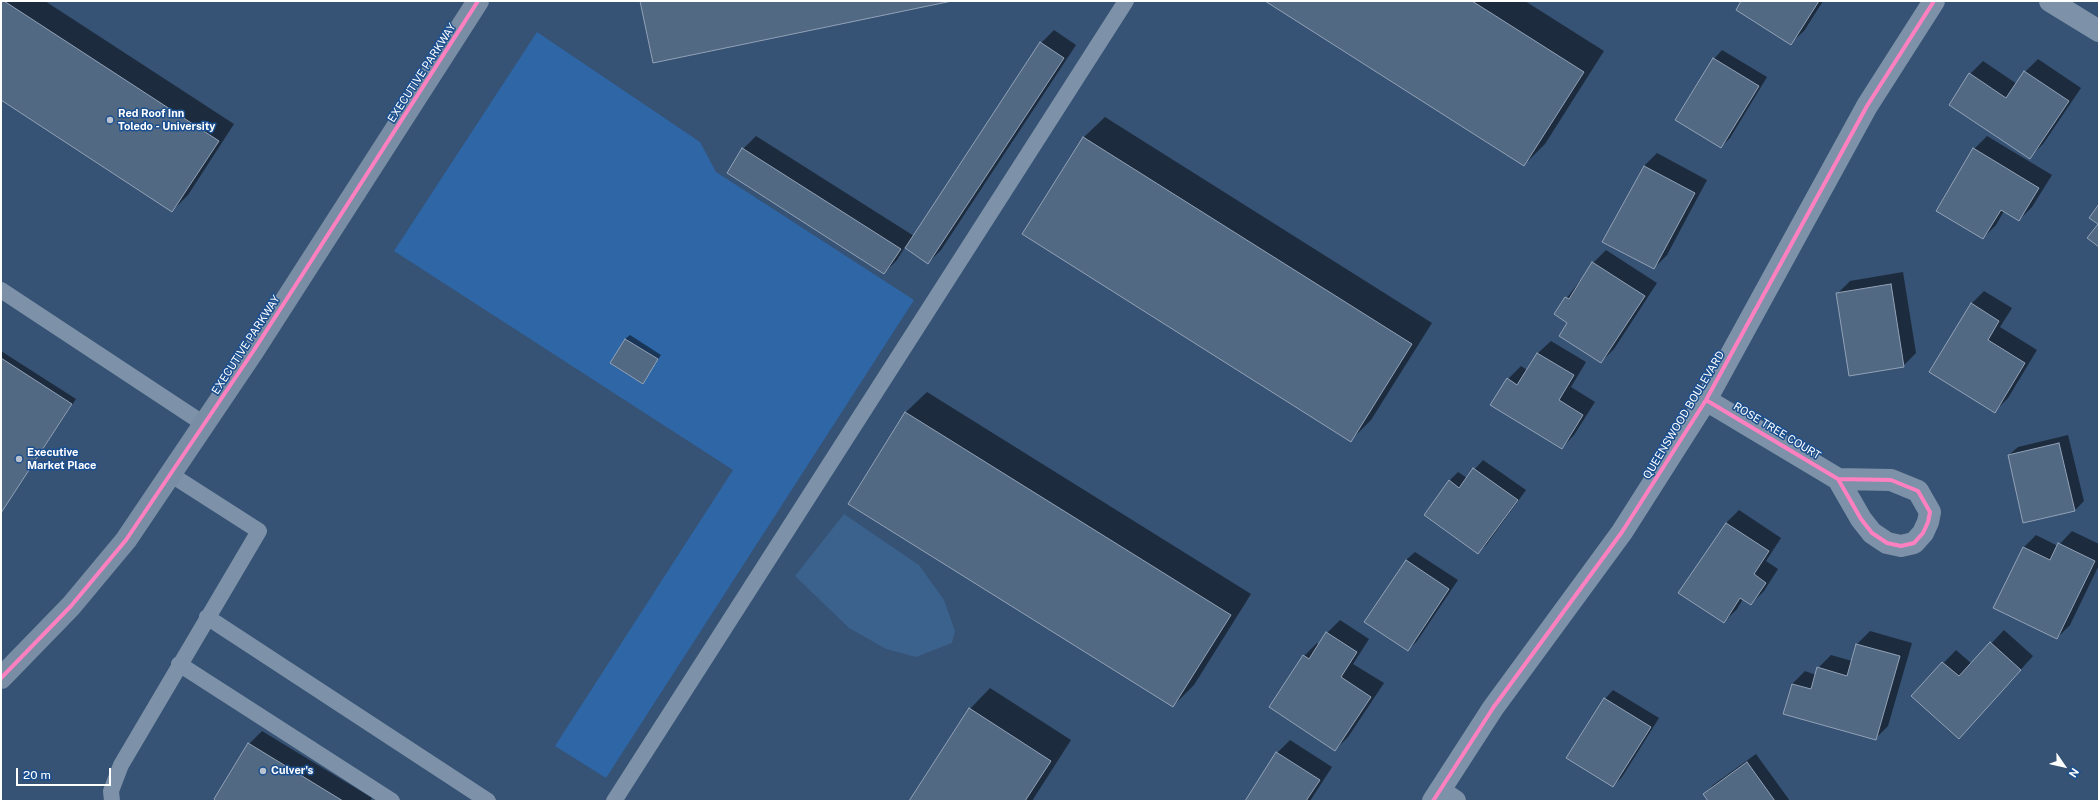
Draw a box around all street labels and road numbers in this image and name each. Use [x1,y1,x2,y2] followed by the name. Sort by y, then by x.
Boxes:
[385,21,459,125] street label: EXECUTIVE PARKWAY
[209,293,283,397] street label: EXECUTIVE PARKWAY
[1641,349,1727,481] street label: QUEENSWOOD BOULEVARD
[1731,400,1823,462] street label: ROSE TREE COURT

